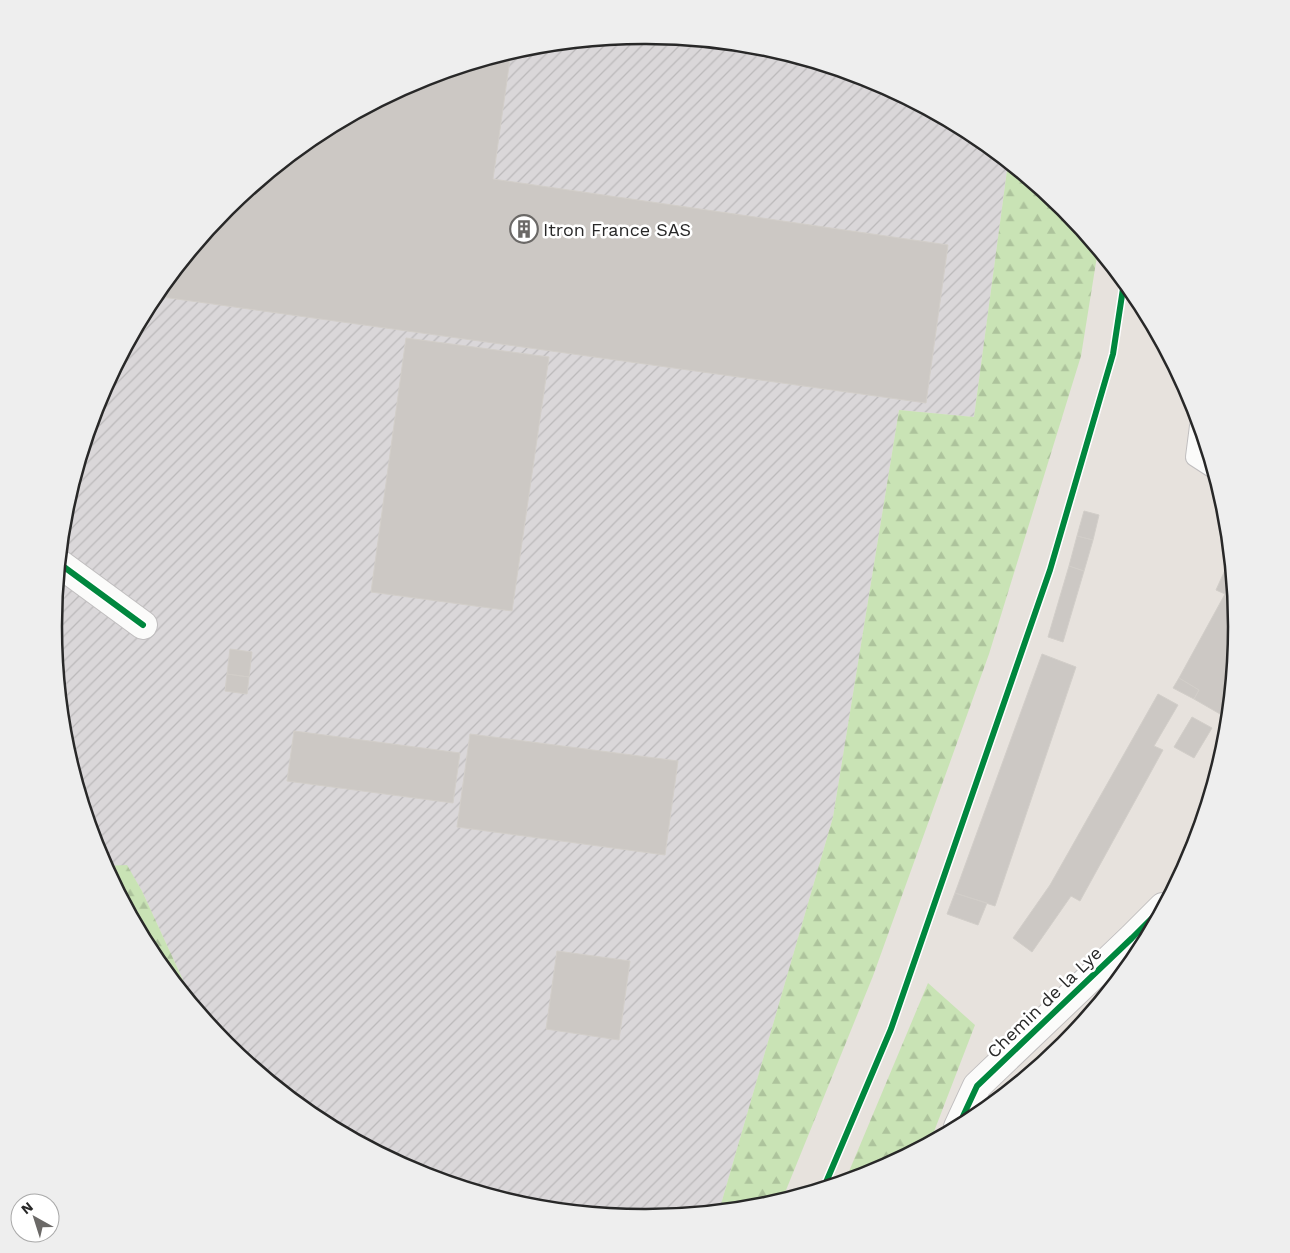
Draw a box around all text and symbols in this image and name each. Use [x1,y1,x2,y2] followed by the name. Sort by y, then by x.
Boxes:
[509,214,539,244] building icon: Itron France SAS
[543,219,691,240] place label: Itron France SAS
[982,942,1106,1062] street label: Chemin de la Lye
[10,1193,60,1243] north arrow
[18,1198,36,1217] text: N

